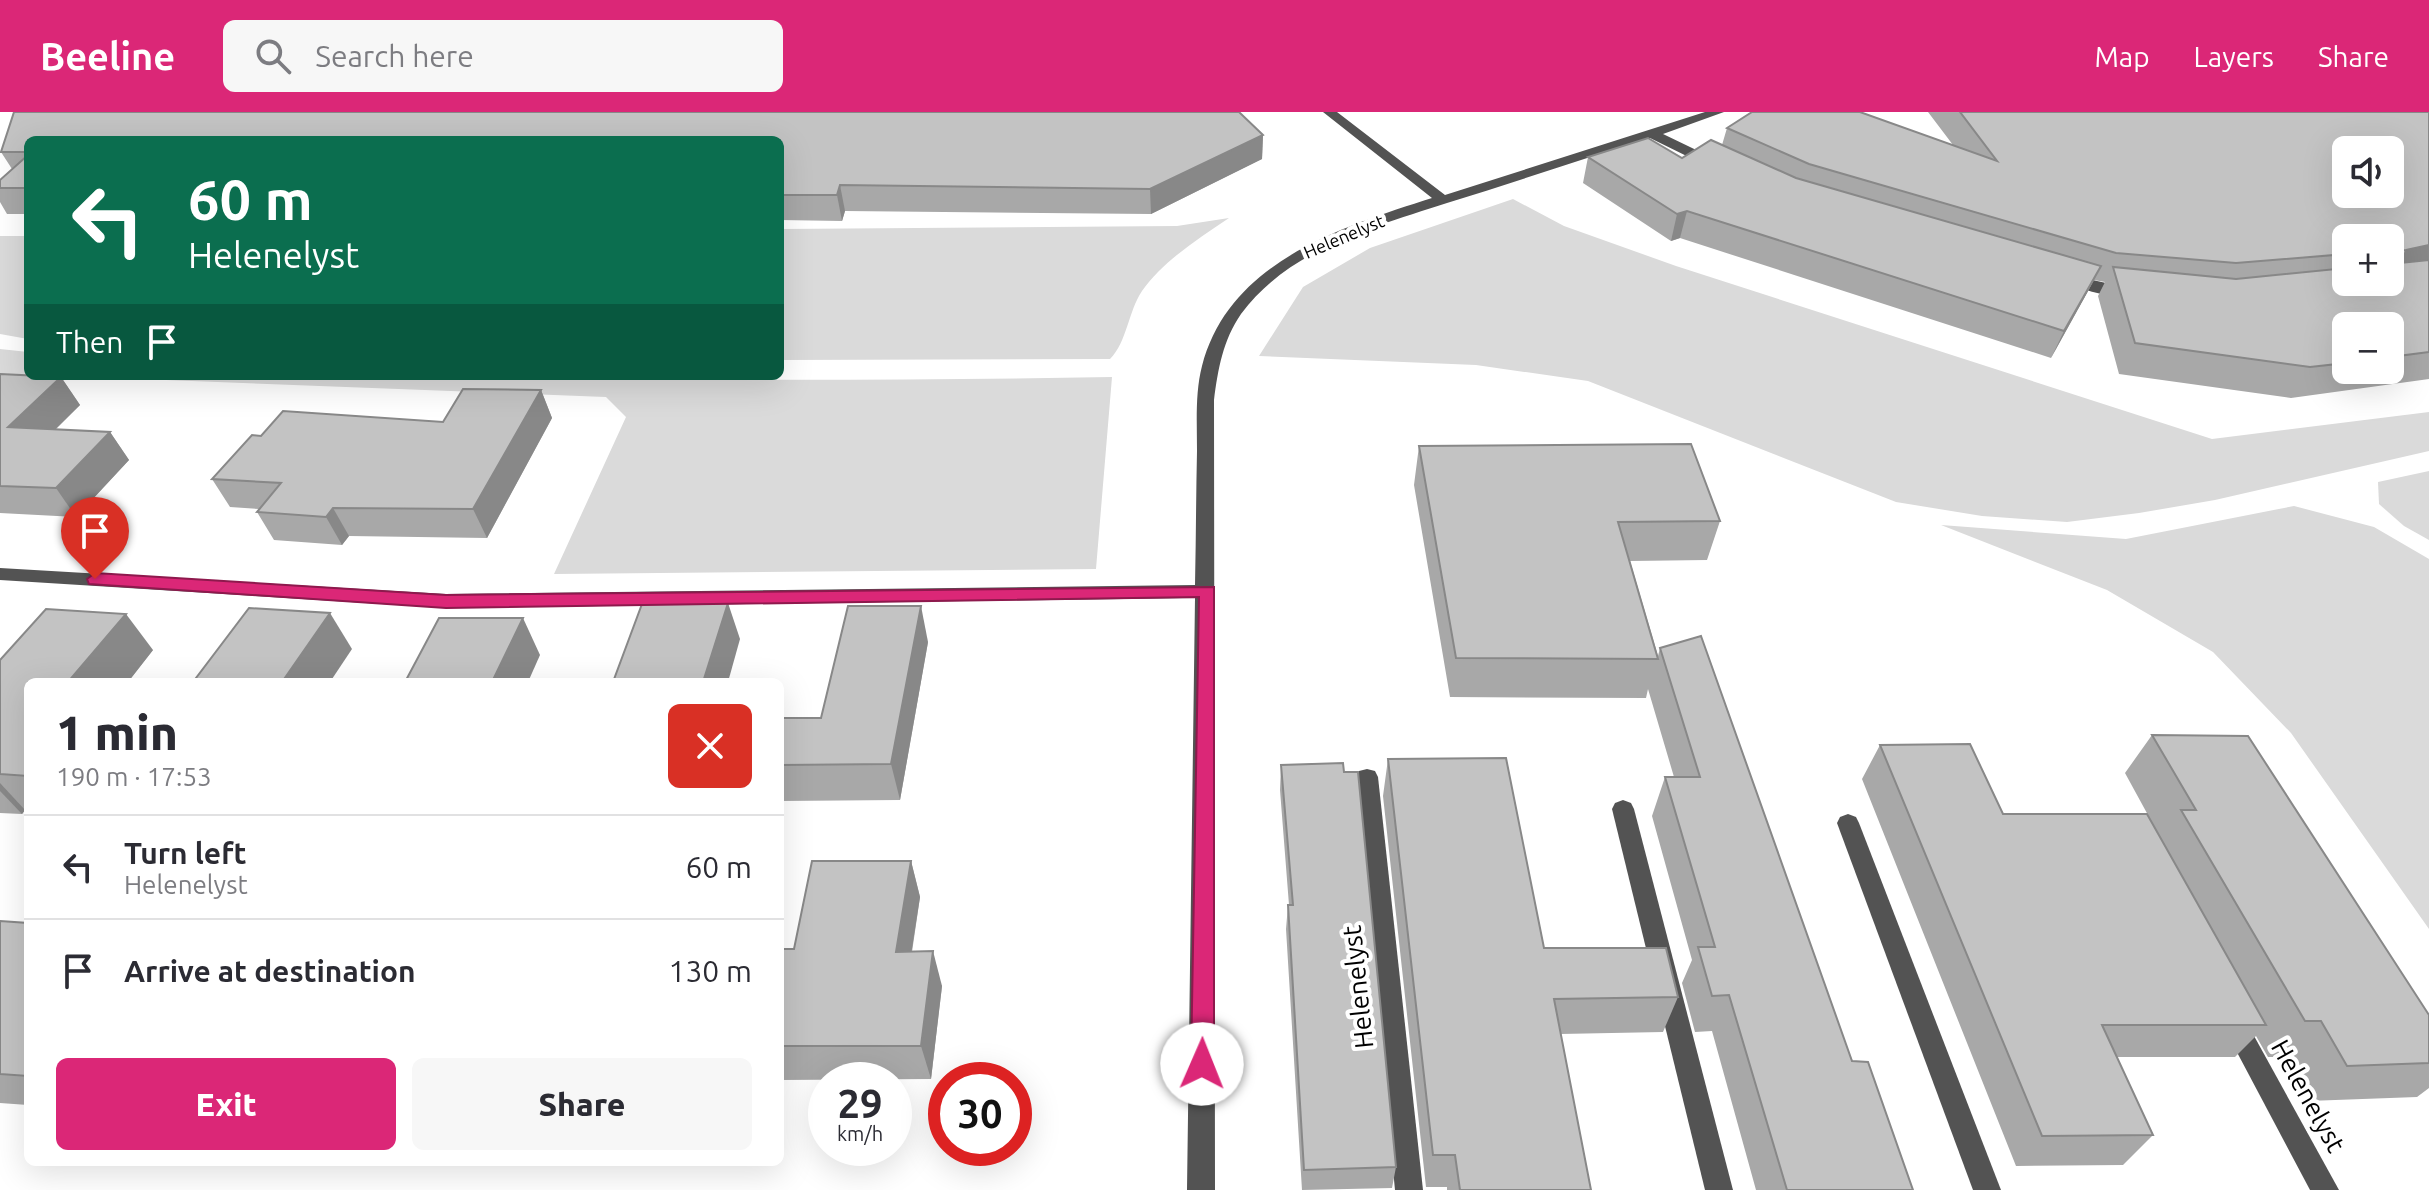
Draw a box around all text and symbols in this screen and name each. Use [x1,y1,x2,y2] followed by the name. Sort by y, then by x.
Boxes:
[223,20,783,92] search box
[251,34,295,78] icon: search
[40,35,175,77] text: Beeline
[315,39,474,73] text: Search here
[2094,41,2150,72] text: Map
[2194,41,2274,72] text: Layers
[2318,41,2389,72] text: Share
[2332,136,2404,384] map controls
[2332,136,2404,208] button: sound
[56,168,160,272] icon: left
[188,168,313,231] text: 60 m
[1300,210,1387,262] street label: Helenelyst
[2332,224,2404,296] button: +
[188,234,359,275] text: Helenelyst
[2332,312,2404,384] button: −
[140,320,184,364] icon: arrive
[56,325,124,359] text: Then
[61,497,129,579] pin
[73,509,117,553] icon: arrive
[668,704,752,788] button: close
[56,705,178,759] text: 1 min
[56,762,212,791] text: 190 m · 17:53
[124,836,246,870] text: Turn left
[56,845,100,889] icon: left
[685,850,752,884] text: 60 m
[124,870,248,899] text: Helenelyst
[1337,924,1378,1050] street label: Helenelyst
[56,949,100,993] icon: arrive
[124,954,416,988] text: Arrive at destination
[668,954,752,988] text: 130 m
[1160,1022,1244,1106] position arrow
[2266,1035,2351,1157] street label: Helenelyst
[56,1058,396,1150] button: Exit
[412,1058,752,1150] button: Share
[928,1062,1032,1166] speed limit sign: 30
[837,1081,883,1126] text: 29
[837,1122,883,1145] text: km/h

